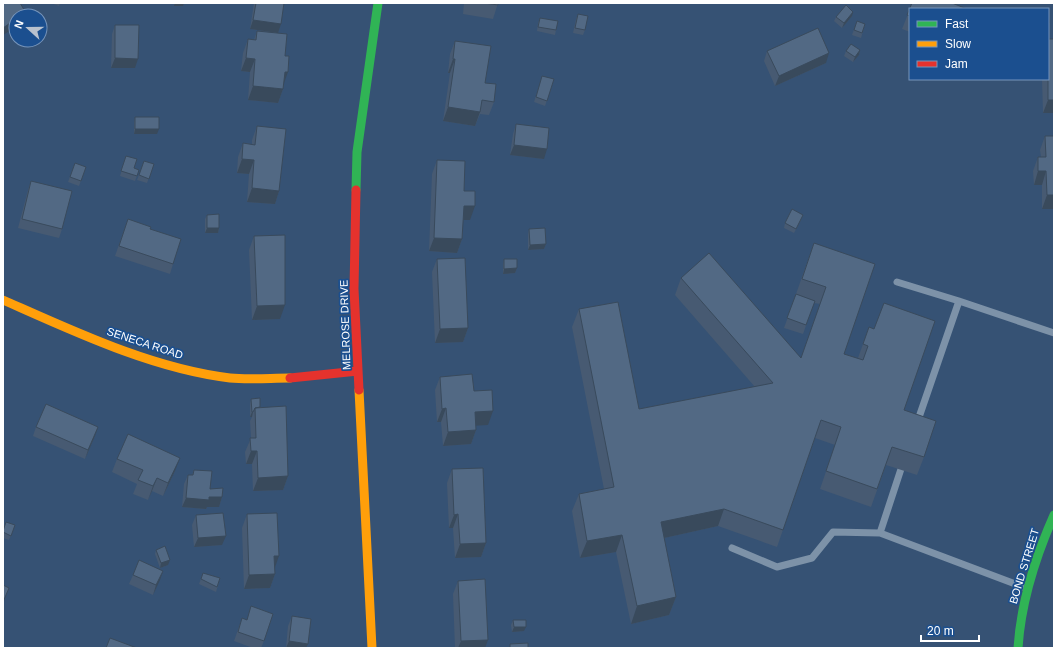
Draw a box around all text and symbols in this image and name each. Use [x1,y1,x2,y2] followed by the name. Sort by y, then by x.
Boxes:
[8,8,48,48] north arrow
[909,8,1049,80] legend
[945,17,969,31] text: Fast
[12,19,26,30] text: N
[945,37,971,51] text: Slow
[945,57,968,71] text: Jam
[337,280,353,370] street label: MELROSE DRIVE
[105,325,185,361] street label: SENECA ROAD
[1007,527,1041,605] street label: BOND STREET
[921,617,979,643] scale bar
[927,624,954,638] text: 20 m

